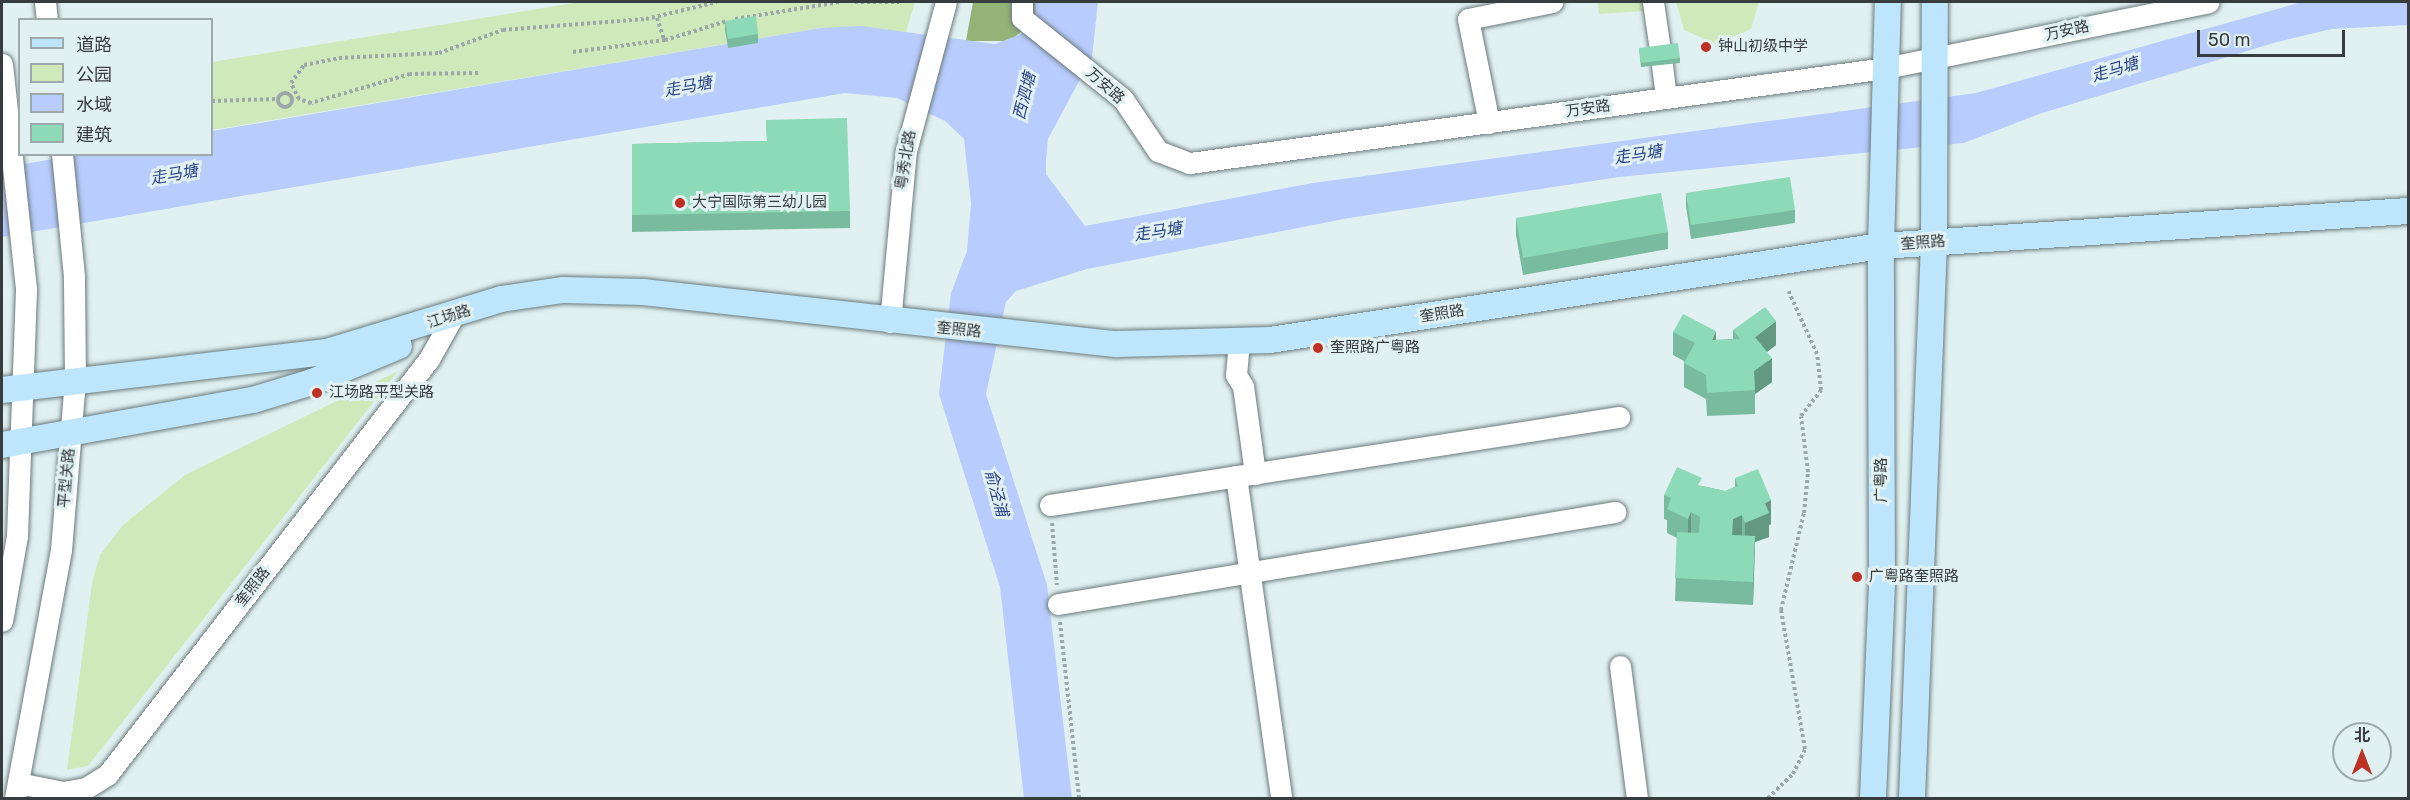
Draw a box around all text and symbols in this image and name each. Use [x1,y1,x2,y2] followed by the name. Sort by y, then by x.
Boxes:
[18,18,213,156] legend
[2043,18,2091,44] street label: 万安路
[2200,18,2348,56] scale bar
[2208,29,2251,51] text: 50 m
[76,34,112,56] text: 道路
[1718,38,1808,56] place label: 钟山初级中学
[1699,40,1713,54] marker: 钟山初级中学
[2089,54,2141,86] water label: 走马塘
[76,64,112,86] text: 公园
[1082,64,1128,108] street label: 万安路
[1010,70,1040,122] water label: 西泗塘
[663,73,713,101] water label: 走马塘
[76,94,112,116] text: 水域
[1564,97,1612,121] street label: 万安路
[76,124,112,146] text: 建筑
[892,129,920,191] street label: 粤秀北路
[1613,142,1663,168] water label: 走马塘
[149,161,199,189] water label: 走马塘
[692,194,827,212] place label: 大宁国际第三幼儿园
[673,196,687,210] marker: 大宁国际第三幼儿园
[1133,219,1183,245] water label: 走马塘
[1900,232,1946,254] street label: 奎照路
[425,301,473,333] street label: 江场路
[1418,302,1466,326] street label: 奎照路
[936,319,982,341] street label: 奎照路
[1330,339,1420,357] place label: 奎照路广粤路
[1311,341,1325,355] marker: 奎照路广粤路
[329,384,434,402] place label: 江场路平型关路
[310,386,324,400] marker: 江场路平型关路
[55,447,79,509] street label: 平型关路
[1873,458,1891,502] street label: 广粤路
[981,467,1011,519] water label: 俞泾浦
[232,564,274,610] street label: 奎照路
[1869,568,1959,586] place label: 广粤路奎照路
[1850,570,1864,584] marker: 广粤路奎照路
[2332,722,2392,782] north arrow
[2354,726,2370,745] text: 北

